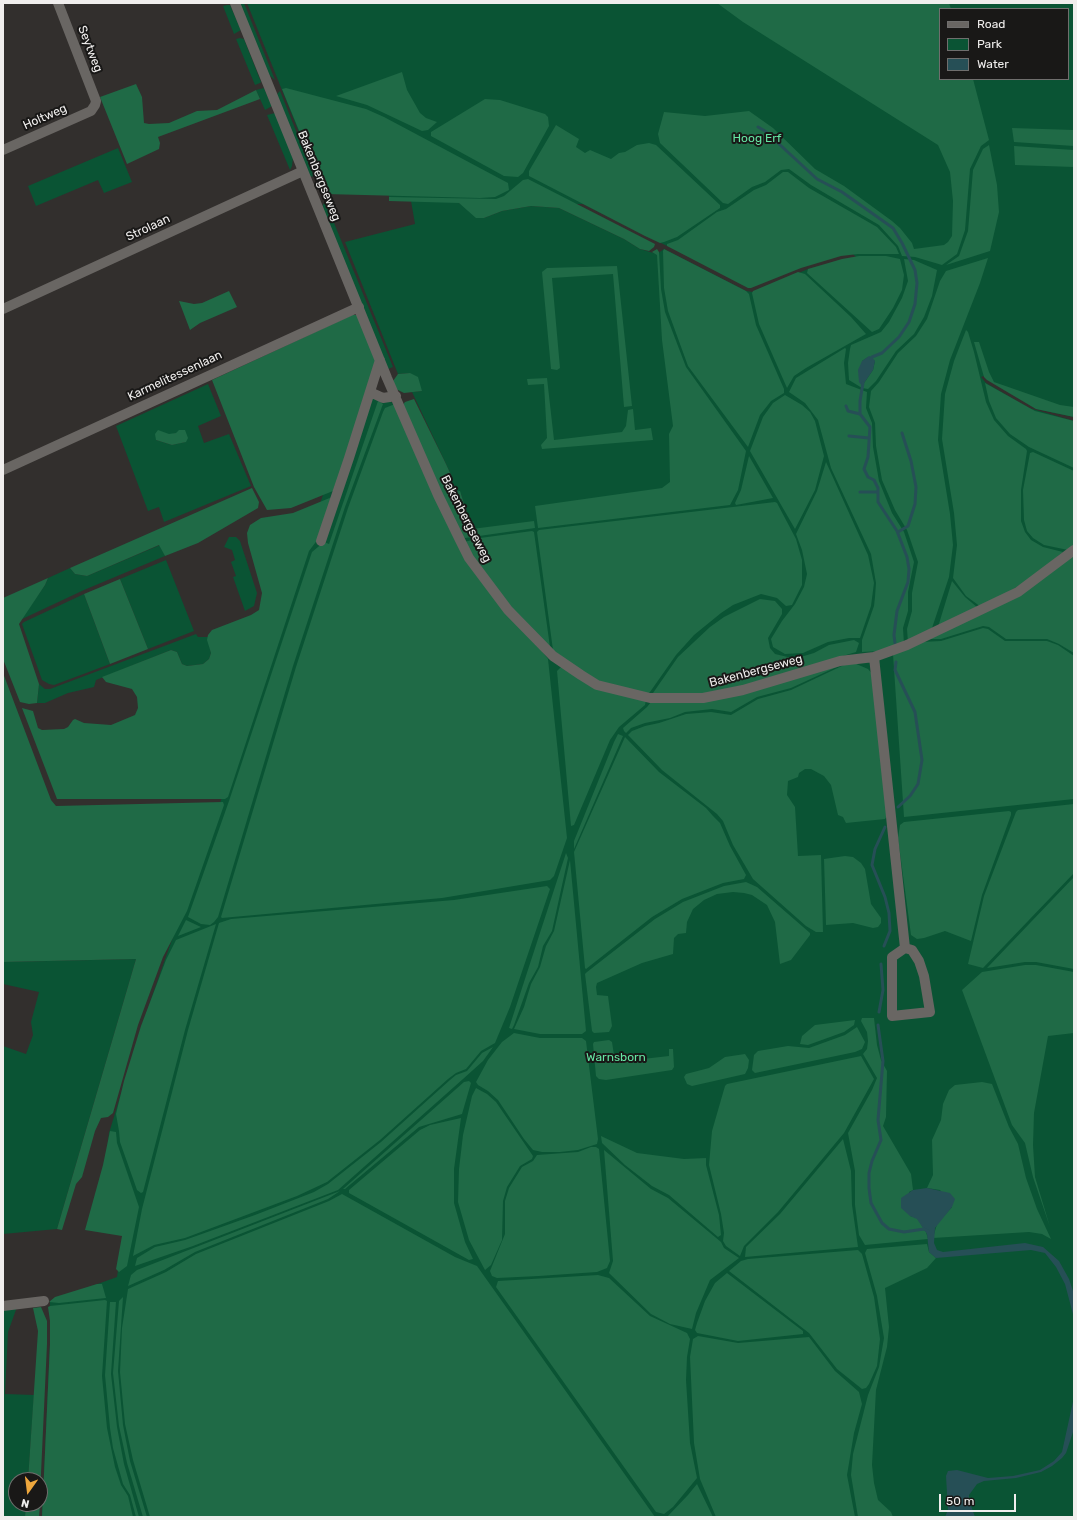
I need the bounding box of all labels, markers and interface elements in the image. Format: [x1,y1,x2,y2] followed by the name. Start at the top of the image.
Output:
[939,8,1069,80] legend
[977,17,1005,31] text: Road
[75,24,105,74] street label: Seytweg
[977,37,1002,51] text: Park
[977,57,1009,71] text: Water
[21,101,69,133] street label: Holtweg
[294,129,344,223] street label: Bakenbergseweg
[733,132,781,146] park label: Hoog Erf
[124,212,172,244] street label: Strolaan
[125,348,225,404] street label: Karmelitessenlaan
[438,473,494,565] street label: Bakenbergseweg
[708,652,804,690] street label: Bakenbergseweg
[586,1051,646,1065] park label: Warnsborn
[8,1472,48,1512] north arrow
[941,1486,1018,1512] scale bar
[946,1494,974,1508] text: 50 m
[20,1496,31,1510] text: N

